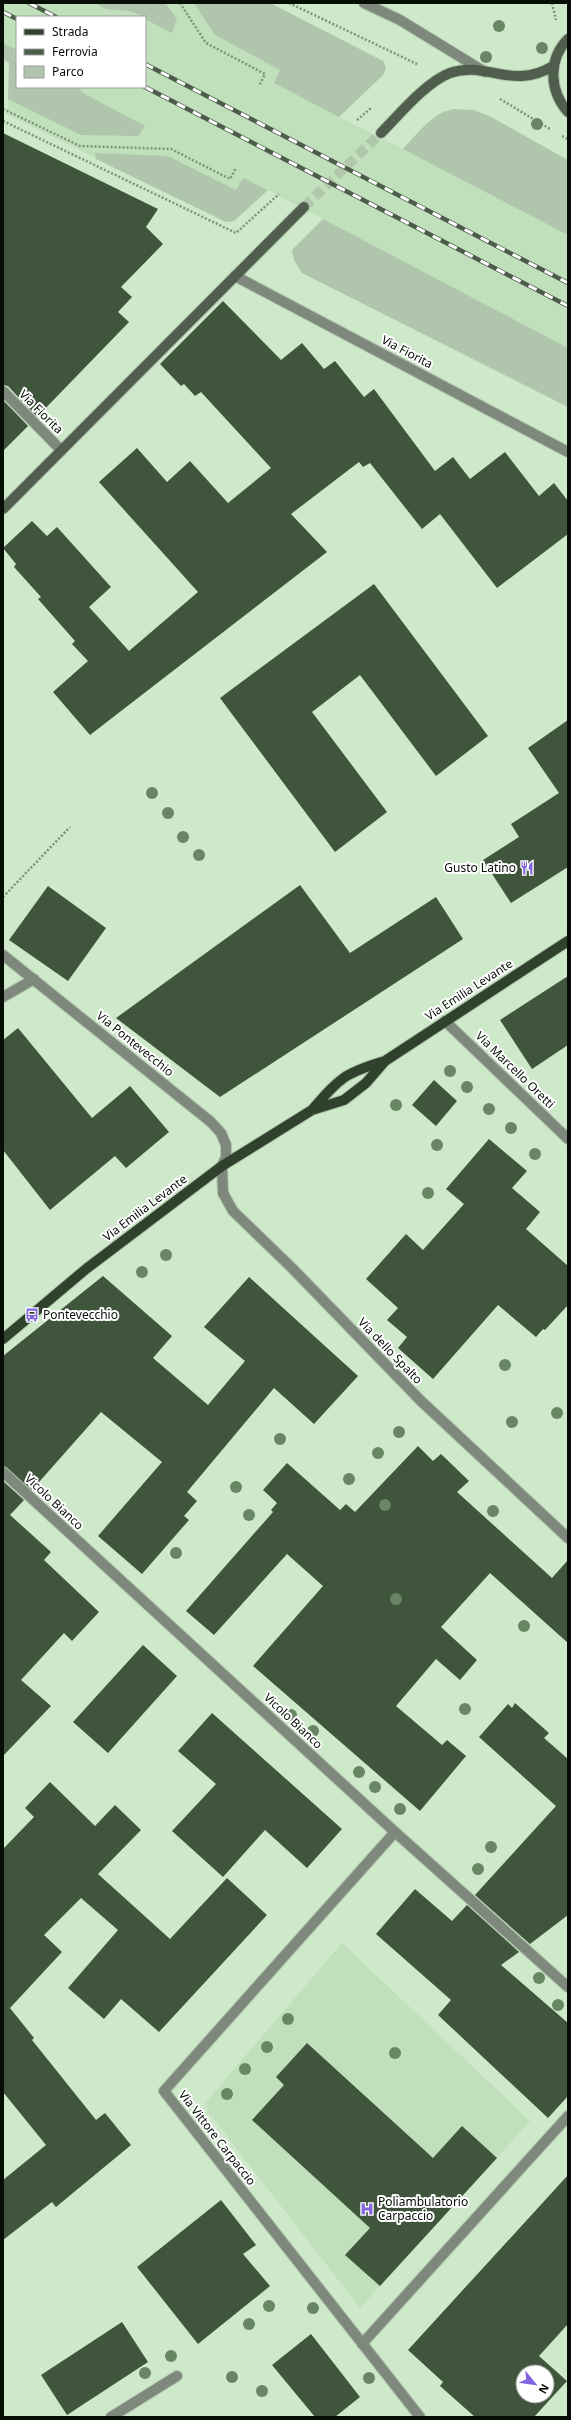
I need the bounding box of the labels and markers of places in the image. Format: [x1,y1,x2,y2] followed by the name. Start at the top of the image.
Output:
[444,859,516,876] place label: Gusto Latino
[519,860,535,876] restaurant icon: Gusto Latino
[43,1306,118,1323] place label: Pontevecchio
[24,1307,40,1323] bus stop icon: Pontevecchio
[378,2193,468,2224] place label: Poliambulatorio Carpaccio
[359,2201,375,2217] hospital icon: Poliambulatorio Carpaccio

